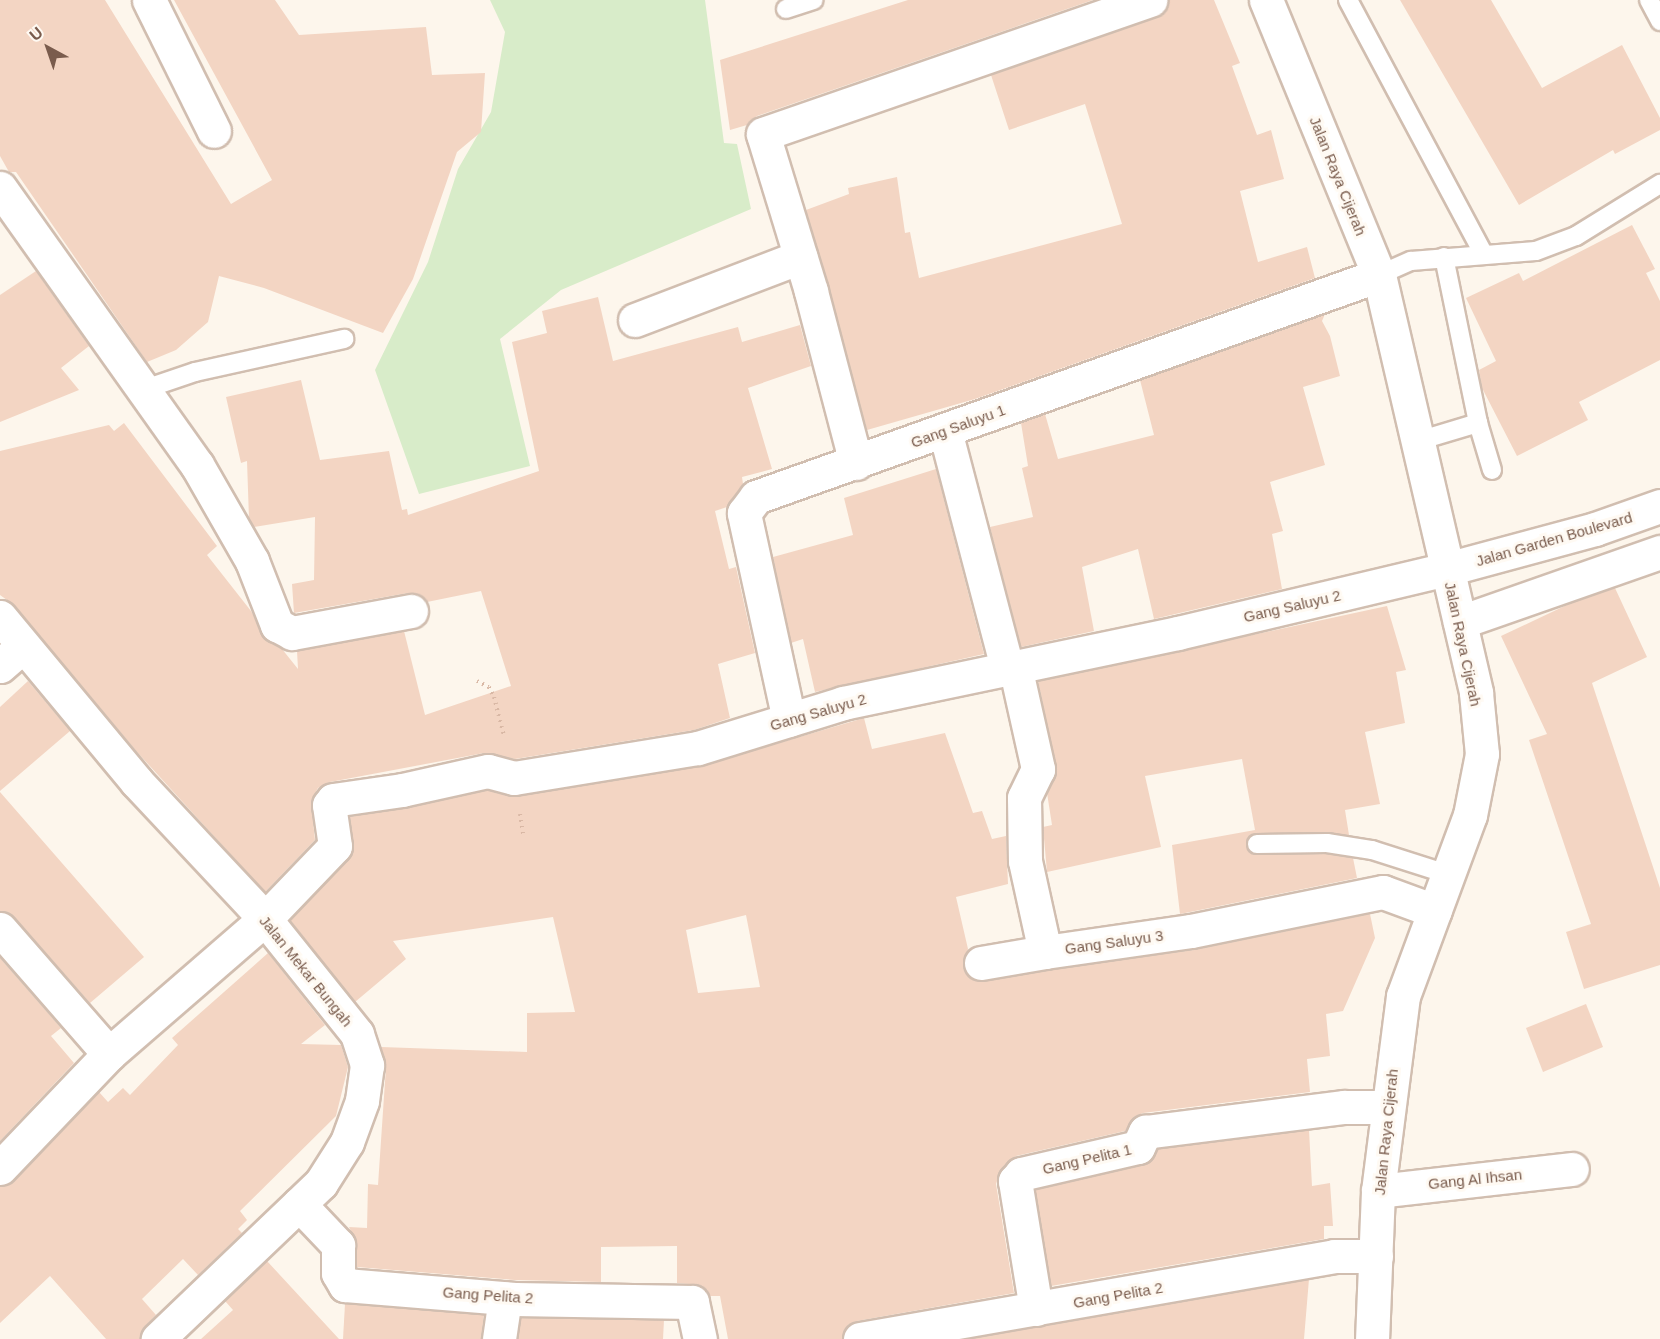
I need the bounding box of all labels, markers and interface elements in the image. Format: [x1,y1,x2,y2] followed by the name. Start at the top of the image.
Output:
[18,18,78,78] north arrow
[26,24,46,44] text: U
[1306,114,1370,238] street label: Jalan Raya Cijerah
[908,401,1008,451] street label: Gang Saluyu 1
[1474,508,1634,570] street label: Jalan Garden Boulevard
[1441,580,1485,708] street label: Jalan Raya Cijerah
[1242,586,1342,626] street label: Gang Saluyu 2
[768,690,868,734] street label: Gang Saluyu 2
[256,912,356,1030] street label: Jalan Mekar Bungah
[1064,926,1164,958] street label: Gang Saluyu 3
[1370,1068,1402,1196] street label: Jalan Raya Cijerah
[1041,1140,1133,1178] street label: Gang Pelita 1
[1427,1165,1523,1193] street label: Gang Al Ihsan
[1072,1278,1164,1312] street label: Gang Pelita 2
[442,1283,534,1307] street label: Gang Pelita 2

